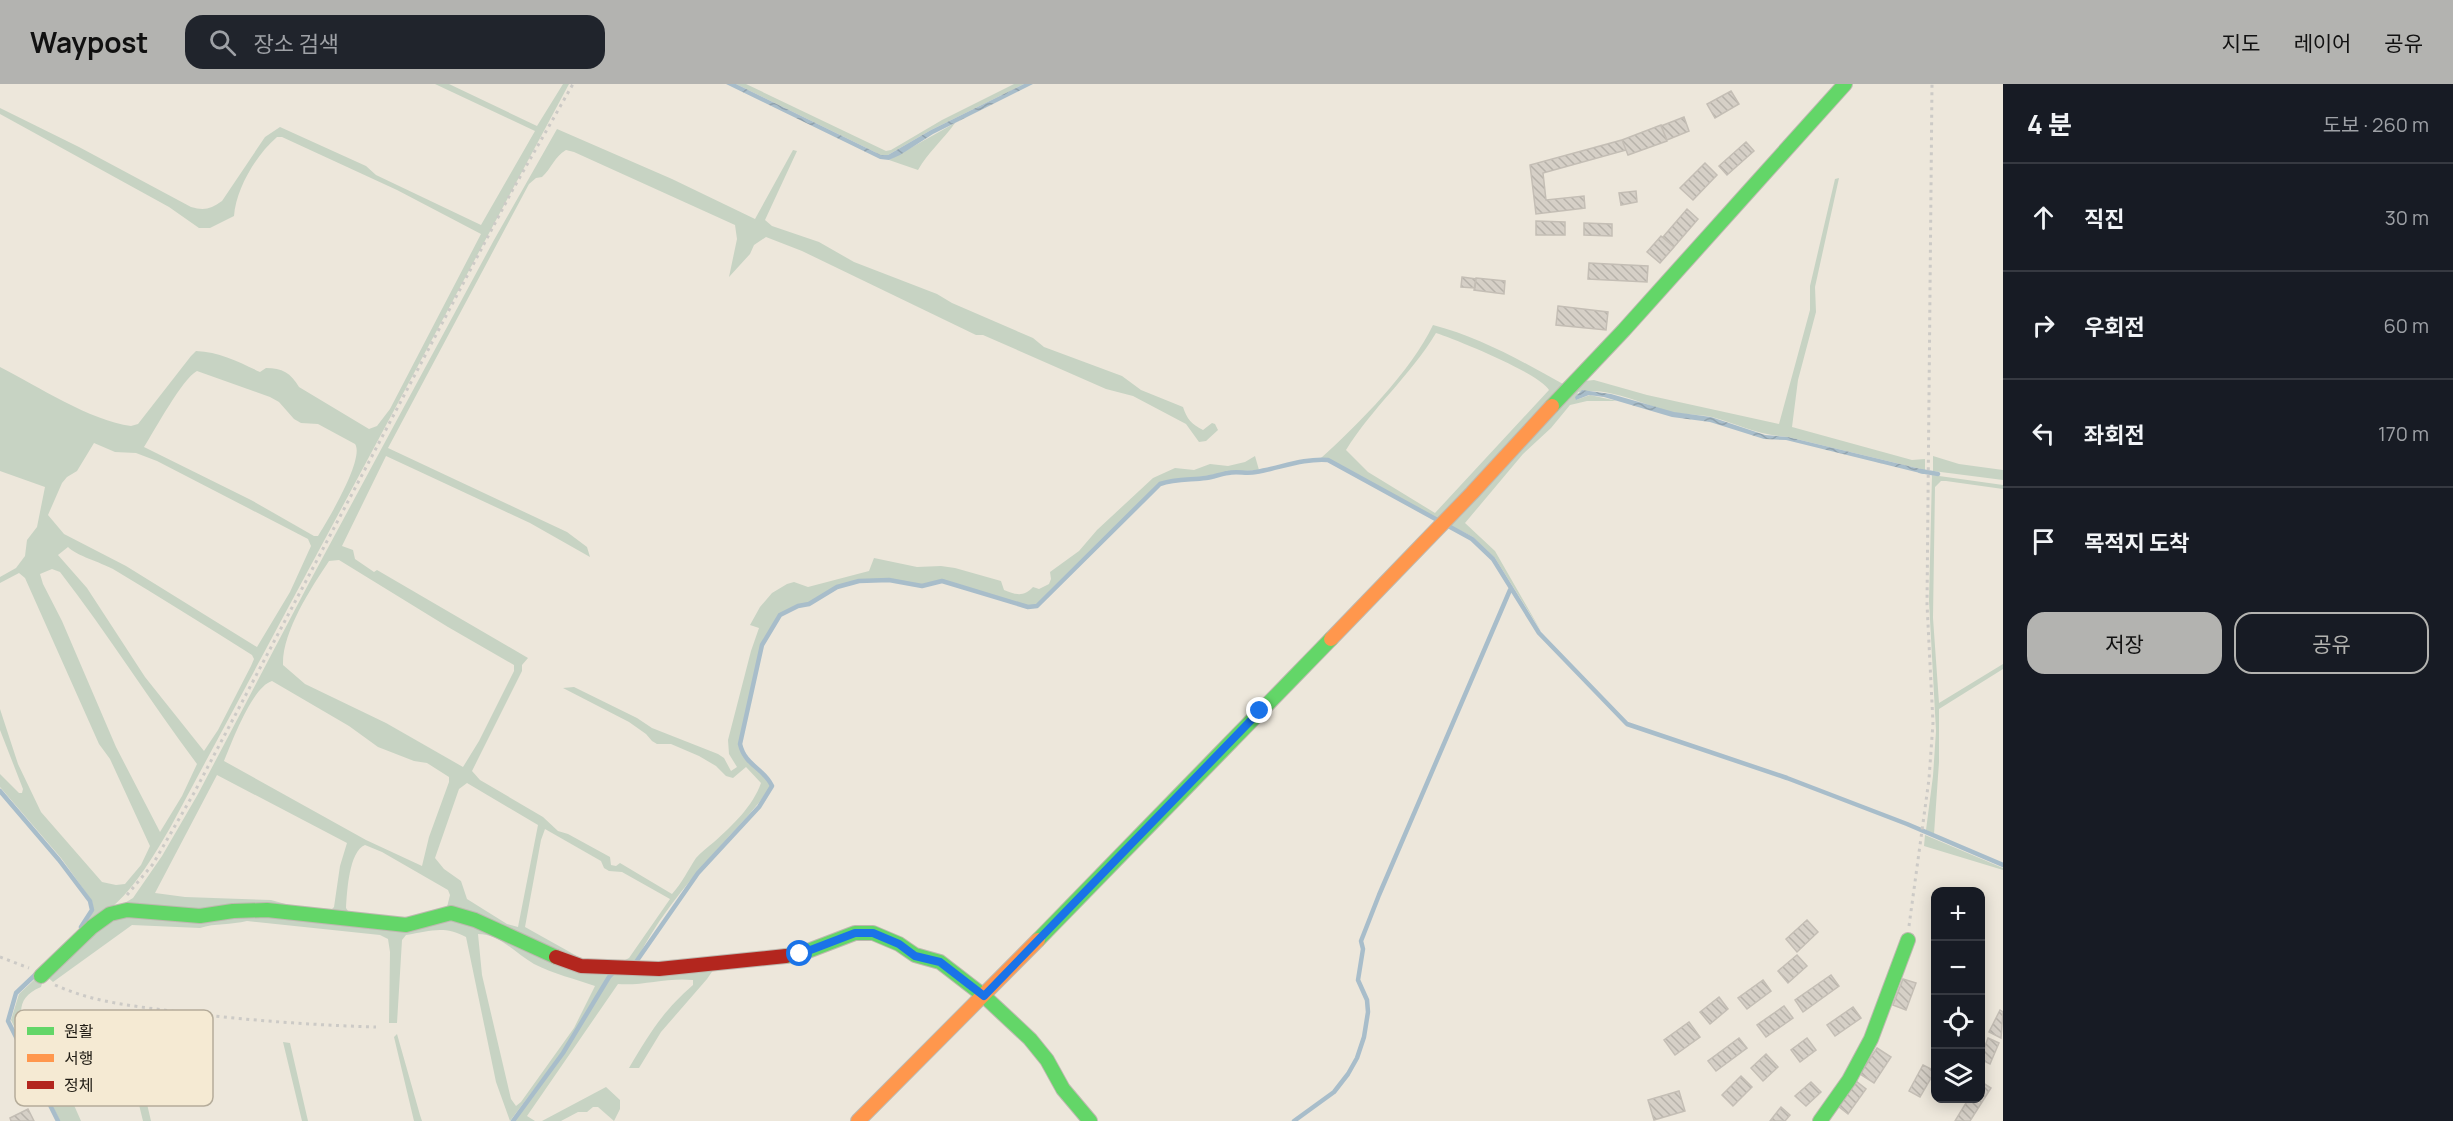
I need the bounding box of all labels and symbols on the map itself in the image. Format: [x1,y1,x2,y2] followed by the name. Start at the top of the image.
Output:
[1246,697,1272,723] route end
[786,940,812,966] route start
[15,1010,213,1106] legend
[64,1020,94,1042] text: 원활
[64,1047,93,1069] text: 서행
[64,1074,93,1096] text: 정체

